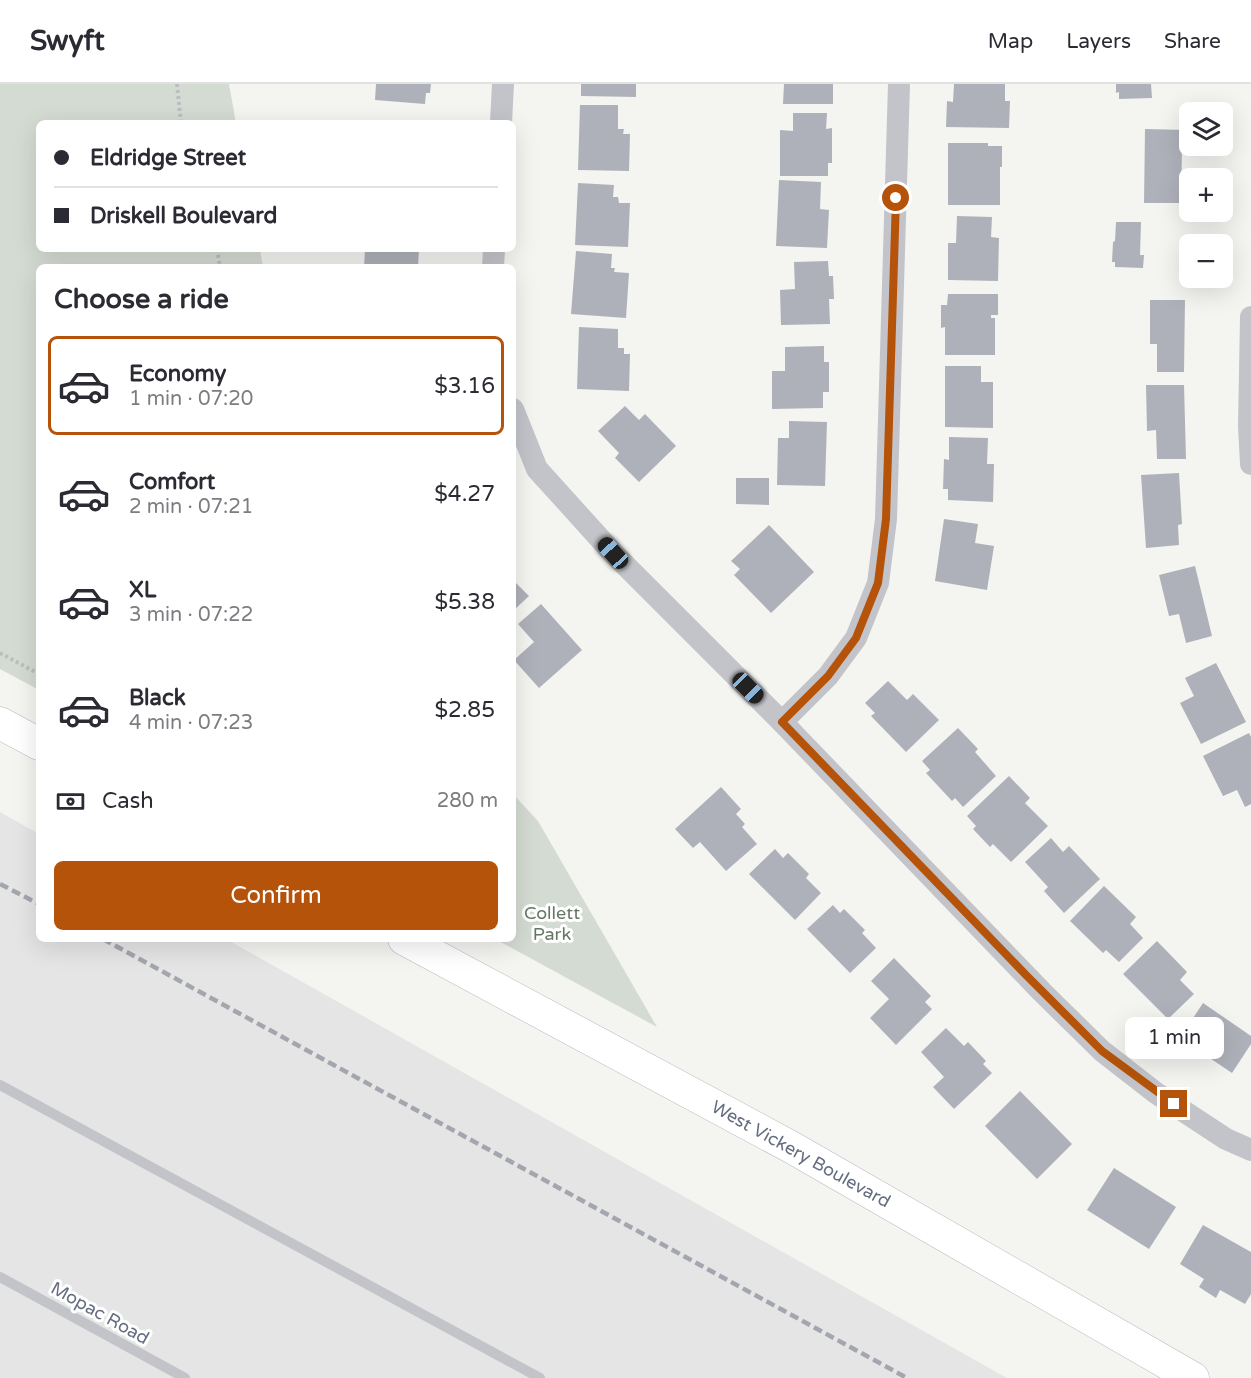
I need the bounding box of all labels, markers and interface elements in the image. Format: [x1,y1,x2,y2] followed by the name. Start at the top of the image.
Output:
[30,24,105,58] text: Swyft
[988,29,1033,54] text: Map
[1066,29,1131,54] text: Layers
[1164,29,1221,54] text: Share
[1179,102,1233,288] map controls
[1179,102,1233,156] button: layers
[90,145,246,171] text: Eldridge Street
[1179,168,1233,222] button: +
[882,184,909,211] route start
[90,203,277,229] text: Driskell Boulevard
[1179,234,1233,288] button: −
[54,283,229,316] text: Choose a ride
[57,359,111,413] icon: car
[129,361,226,387] text: Economy
[434,373,495,399] text: $3.16
[129,387,253,411] text: 1 min · 07:20
[57,467,111,521] icon: car
[129,469,215,495] text: Comfort
[434,481,495,507] text: $4.27
[129,495,253,519] text: 2 min · 07:21
[594,534,632,572] car
[57,575,111,629] icon: car
[129,577,156,603] text: XL
[434,589,495,615] text: $5.38
[129,603,253,627] text: 3 min · 07:22
[729,669,767,707] car
[57,683,111,737] icon: car
[129,685,186,711] text: Black
[434,697,495,723] text: $2.85
[129,711,253,735] text: 4 min · 07:23
[54,785,87,818] icon: cash
[102,788,154,814] text: Cash
[437,789,498,813] text: 280 m
[54,861,498,930] button: Confirm
[524,902,580,945] park label: Collett Park
[1124,1017,1224,1059] callout: 1 min
[1148,1026,1201,1050] text: 1 min
[1160,1090,1187,1117] route end
[708,1096,894,1212] street label: West Vickery Boulevard
[47,1277,153,1349] street label: Mopac Road

